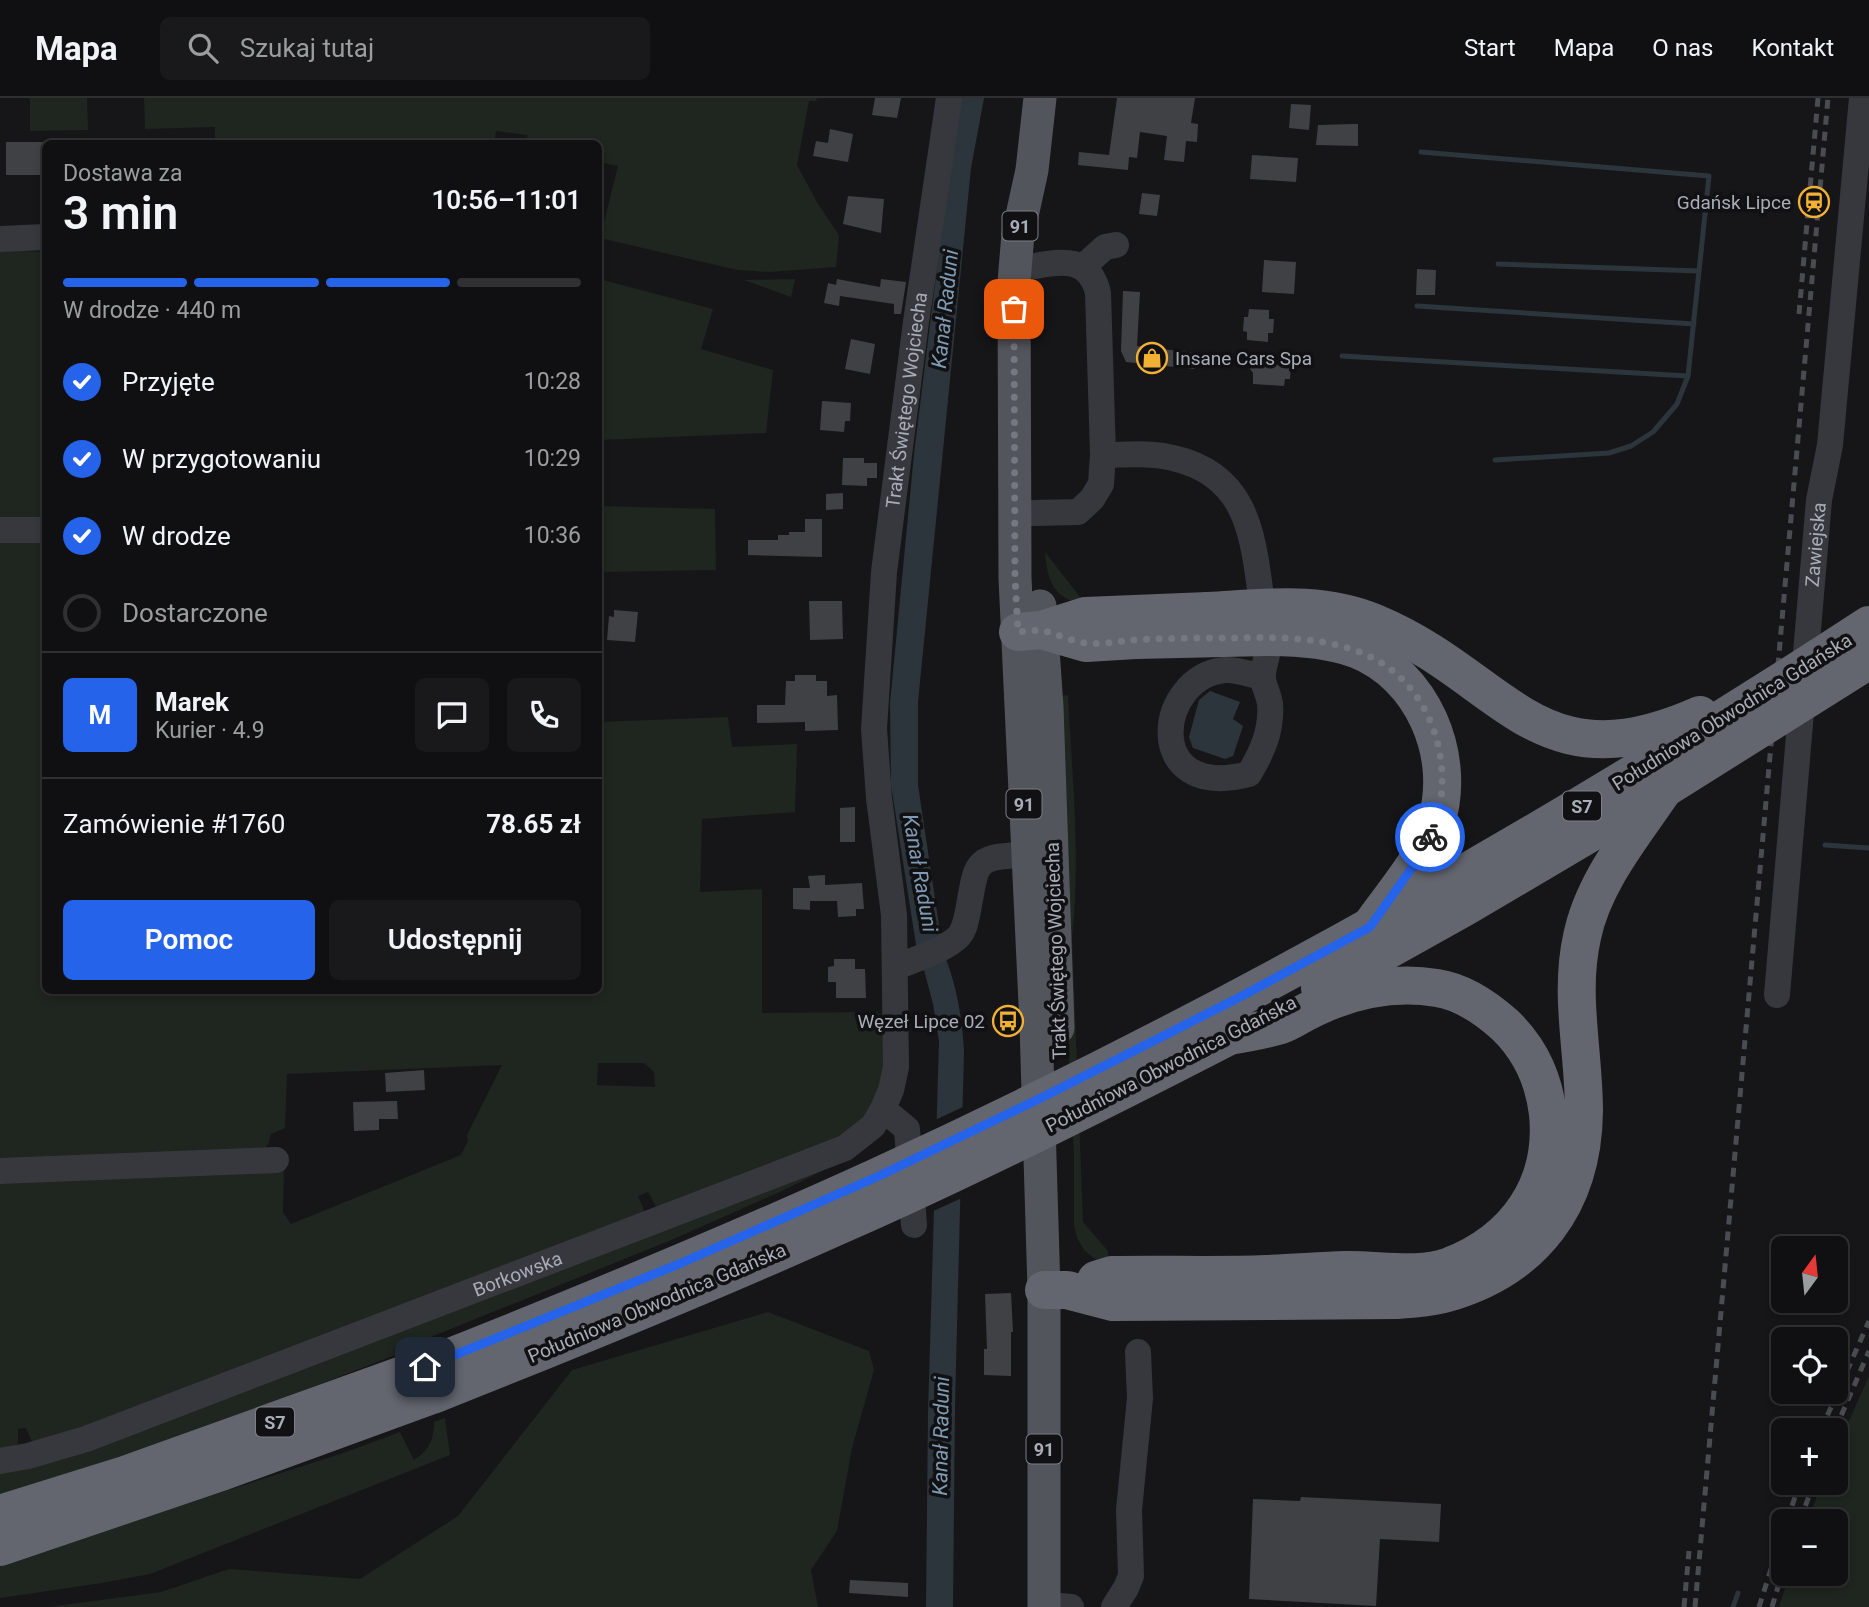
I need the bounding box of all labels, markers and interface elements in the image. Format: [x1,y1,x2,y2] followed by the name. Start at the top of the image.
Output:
[160,17,650,80] search box
[35,29,118,68] text: Mapa
[184,29,222,67] icon: search
[240,33,374,63] text: Szukaj tutaj
[1464,34,1516,62] text: Start
[1554,34,1614,62] text: Mapa
[1652,34,1713,62] text: O nas
[1751,34,1834,62] text: Kontakt
[63,160,183,187] text: Dostawa za
[431,185,581,215] text: 10:56–11:01
[1797,185,1831,219] station icon: Gdańsk Lipce
[63,186,178,240] text: 3 min
[1677,191,1791,214] place label: Gdańsk Lipce
[1002,211,1038,240] road number: 91
[927,248,963,370] water label: Kanał Raduni
[984,279,1044,339] pin
[881,290,932,510] street label: Trakt Świętego Wojciecha
[995,290,1033,328] icon: bag
[63,297,241,324] text: W drodze · 440 m
[1135,341,1169,375] shop icon: Insane Cars Spa
[1175,347,1312,370] place label: Insane Cars Spa
[63,363,101,401] icon: check
[122,367,215,397] text: Przyjęte
[524,368,581,395] text: 10:28
[63,440,101,478] icon: check
[122,444,321,474] text: W przygotowaniu
[524,445,581,472] text: 10:29
[1800,501,1830,588] street label: Zawiejska
[63,517,101,555] icon: check
[122,521,231,551] text: W drodze
[524,522,581,549] text: 10:36
[122,598,268,628] text: Dostarczone
[1608,629,1856,795] street label: Południowa Obwodnica Gdańska
[415,678,489,752] button: chat
[507,678,581,752] button: phone
[155,687,229,717] text: Marek
[89,700,111,730] text: M
[155,717,265,744] text: Kurier · 4.9
[1006,790,1042,818] road number: 91
[1563,792,1601,820] road number: S7
[1395,802,1465,872] courier
[63,809,285,839] text: Zamówienie #1760
[486,809,581,839] text: 78.65 zł
[898,812,942,934] water label: Kanał Raduni
[1411,818,1449,856] icon: bike
[1041,842,1071,1060] street label: Trakt Świętego Wojciecha
[63,900,315,980] button: Pomoc
[329,900,581,980] button: Udostępnij
[1042,991,1300,1137] street label: Południowa Obwodnica Gdańska
[991,1004,1025,1038] bus stop icon: Węzeł Lipce 02
[858,1010,985,1033] place label: Węzeł Lipce 02
[1771,1236,1848,1312] north arrow
[1771,1236,1848,1586] map controls
[524,1238,790,1368] street label: Południowa Obwodnica Gdańska
[470,1246,565,1301] street label: Borkowska
[1771,1327,1848,1404] button: locate
[395,1337,455,1397] pin
[406,1348,444,1386] icon: home
[928,1376,954,1496] water label: Kanał Raduni
[256,1408,294,1436] road number: S7
[1771,1418,1848,1495] button: +
[1026,1434,1062,1464] road number: 91
[1771,1509,1848,1586] button: −

